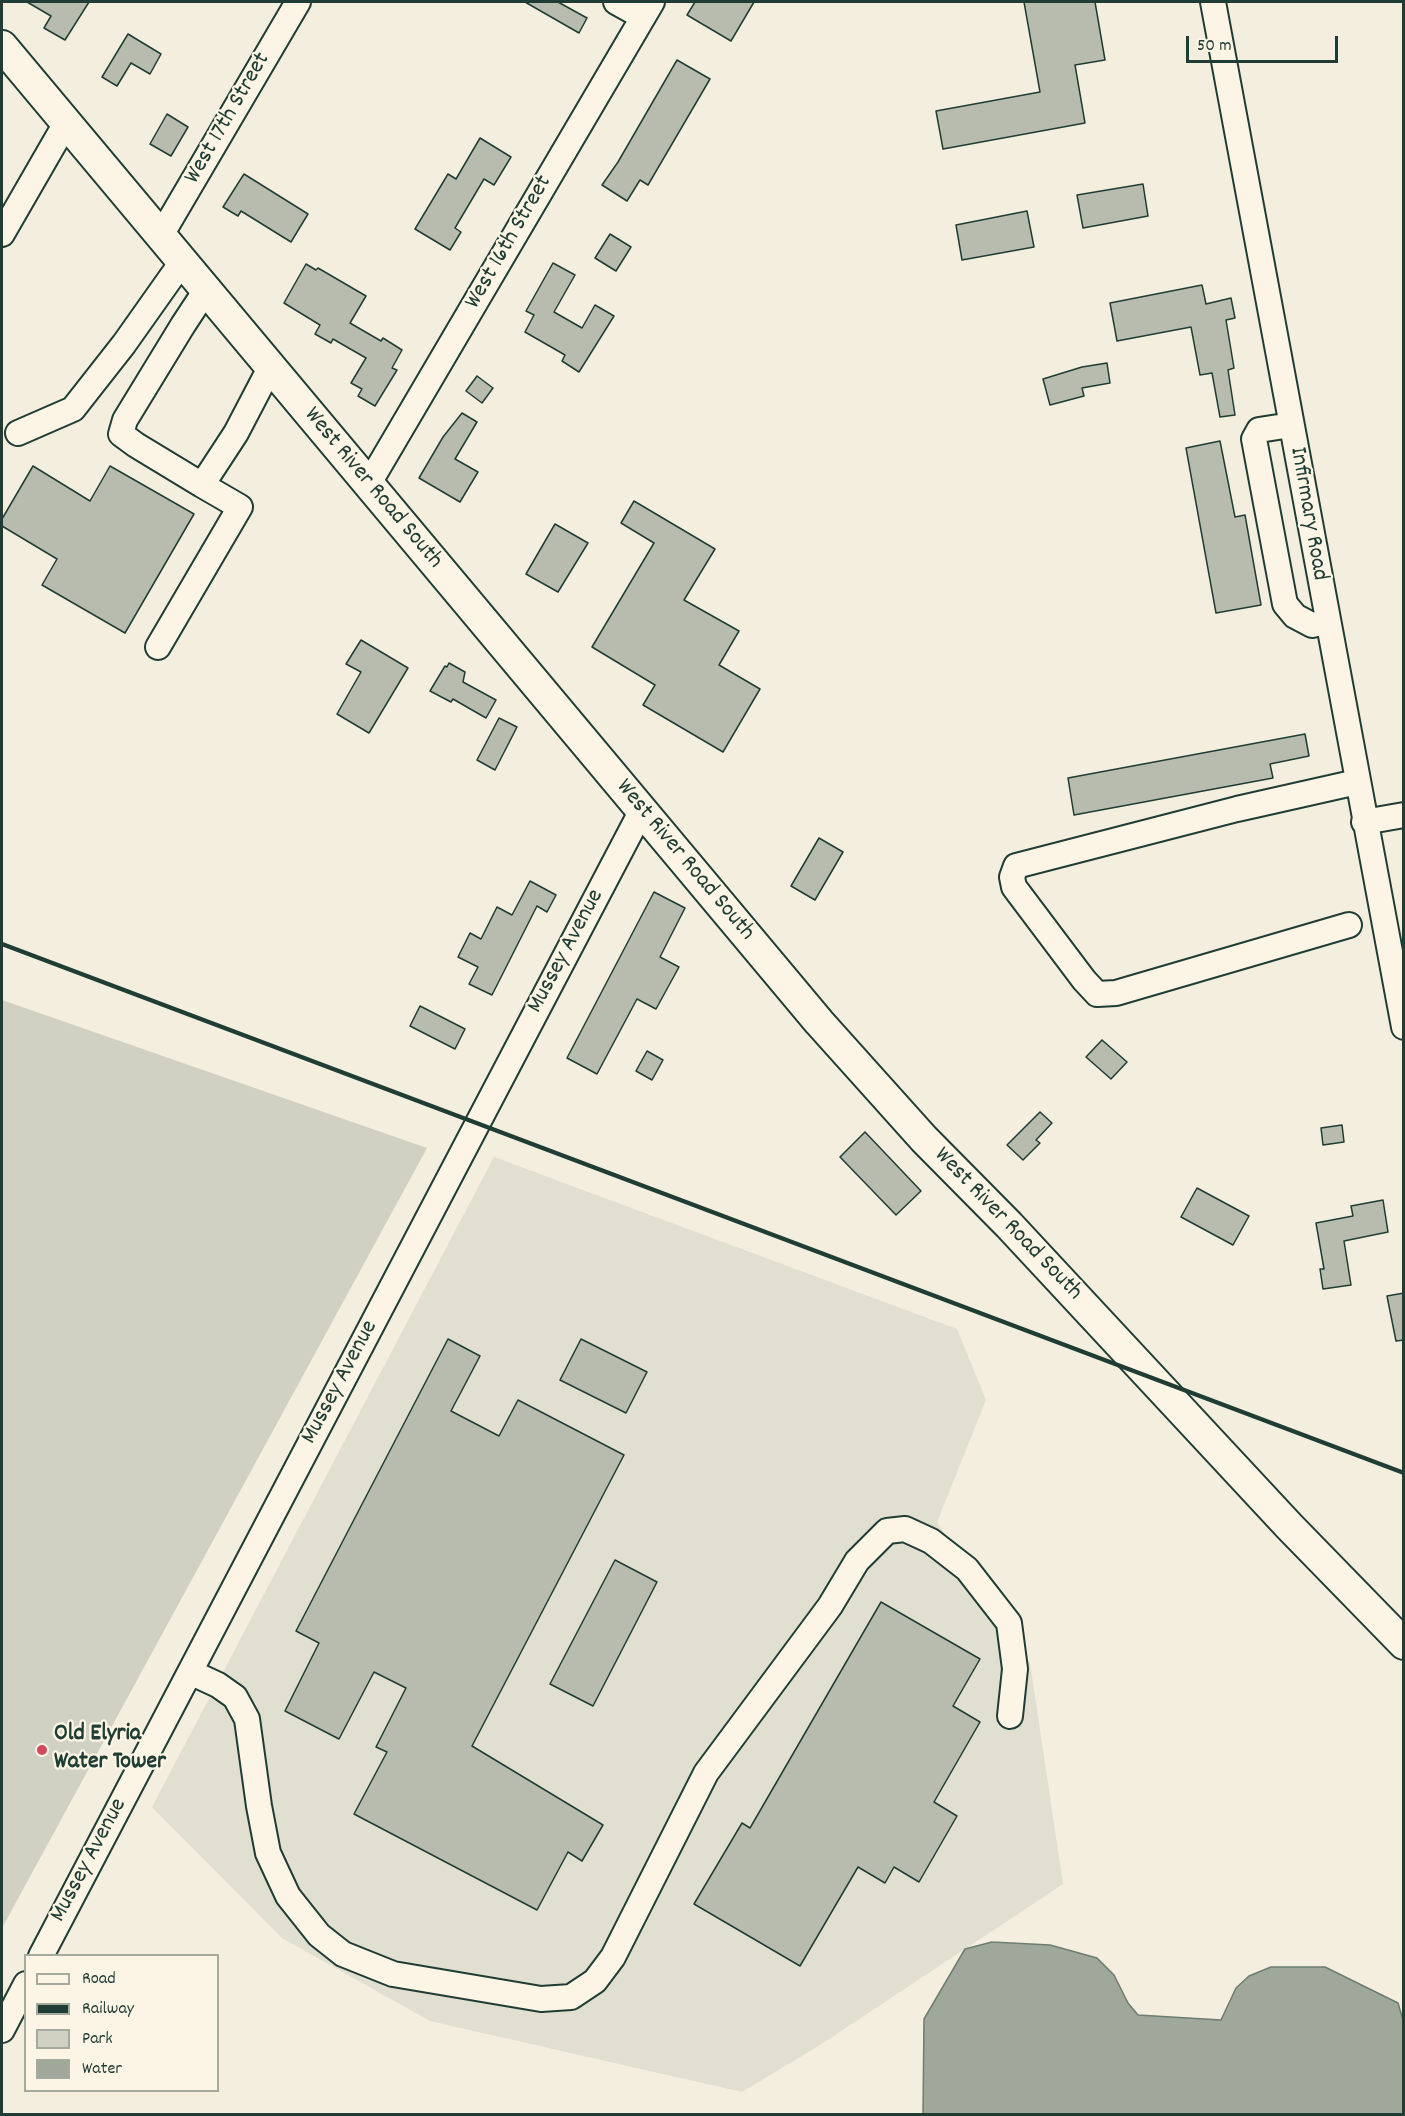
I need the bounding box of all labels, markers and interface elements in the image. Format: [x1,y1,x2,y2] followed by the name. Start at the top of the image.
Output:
[1189,24,1340,62] scale bar
[1197,34,1232,59] text: 50 m
[180,48,278,190] street label: West 17th Street
[460,171,560,315] street label: West 16th Street
[296,402,448,576] street label: West River Road South
[1281,445,1333,583] street label: Infirmary Road
[608,774,760,948] street label: West River Road South
[522,885,612,1019] street label: Mussey Avenue
[927,1142,1087,1308] street label: West River Road South
[296,1316,386,1450] street label: Mussey Avenue
[54,1722,166,1778] place label: Old Elyria Water Tower
[35,1743,49,1757] marker: Old Elyria Water Tower
[45,1794,135,1928] street label: Mussey Avenue
[24,1954,219,2092] legend
[82,1967,116,1992] text: Road
[82,1997,134,2022] text: Railway
[82,2027,113,2052] text: Park
[82,2057,122,2082] text: Water

